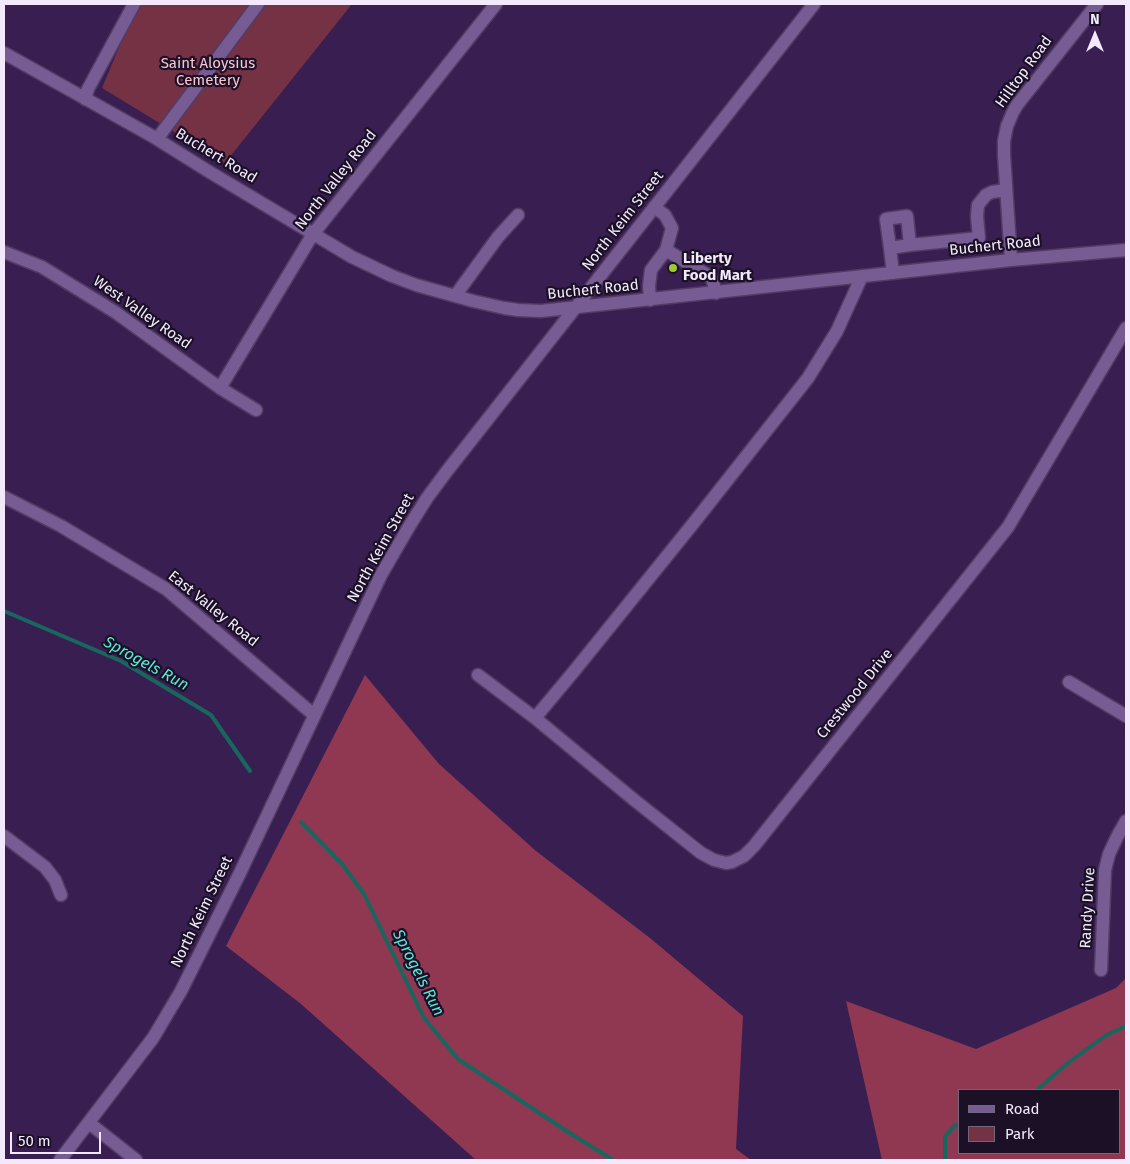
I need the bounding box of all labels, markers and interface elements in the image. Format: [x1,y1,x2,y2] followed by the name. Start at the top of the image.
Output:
[1070,10,1120,60] north arrow
[1090,11,1100,28] text: N
[992,32,1056,112] street label: Hilltop Road
[161,55,255,90] park label: Saint Aloysius Cemetery
[172,125,260,187] street label: Buchert Road
[292,127,380,233] street label: North Valley Road
[578,168,668,274] street label: North Keim Street
[948,232,1042,260] street label: Buchert Road
[683,250,752,285] place label: Liberty Food Mart
[667,262,679,274] marker: Liberty Food Mart
[90,273,194,353] street label: West Valley Road
[546,276,640,304] street label: Buchert Road
[344,490,418,606] street label: North Keim Street
[164,567,262,651] street label: East Valley Road
[100,633,192,695] water label: Sprogels Run
[813,645,897,743] street label: Crestwood Drive
[167,853,237,971] street label: North Keim Street
[1077,867,1099,949] street label: Randy Drive
[388,927,448,1019] water label: Sprogels Run
[958,1089,1120,1154] legend
[1005,1100,1040,1118] text: Road
[12,1122,104,1154] scale bar
[1005,1125,1035,1143] text: Park
[18,1132,51,1150] text: 50 m

